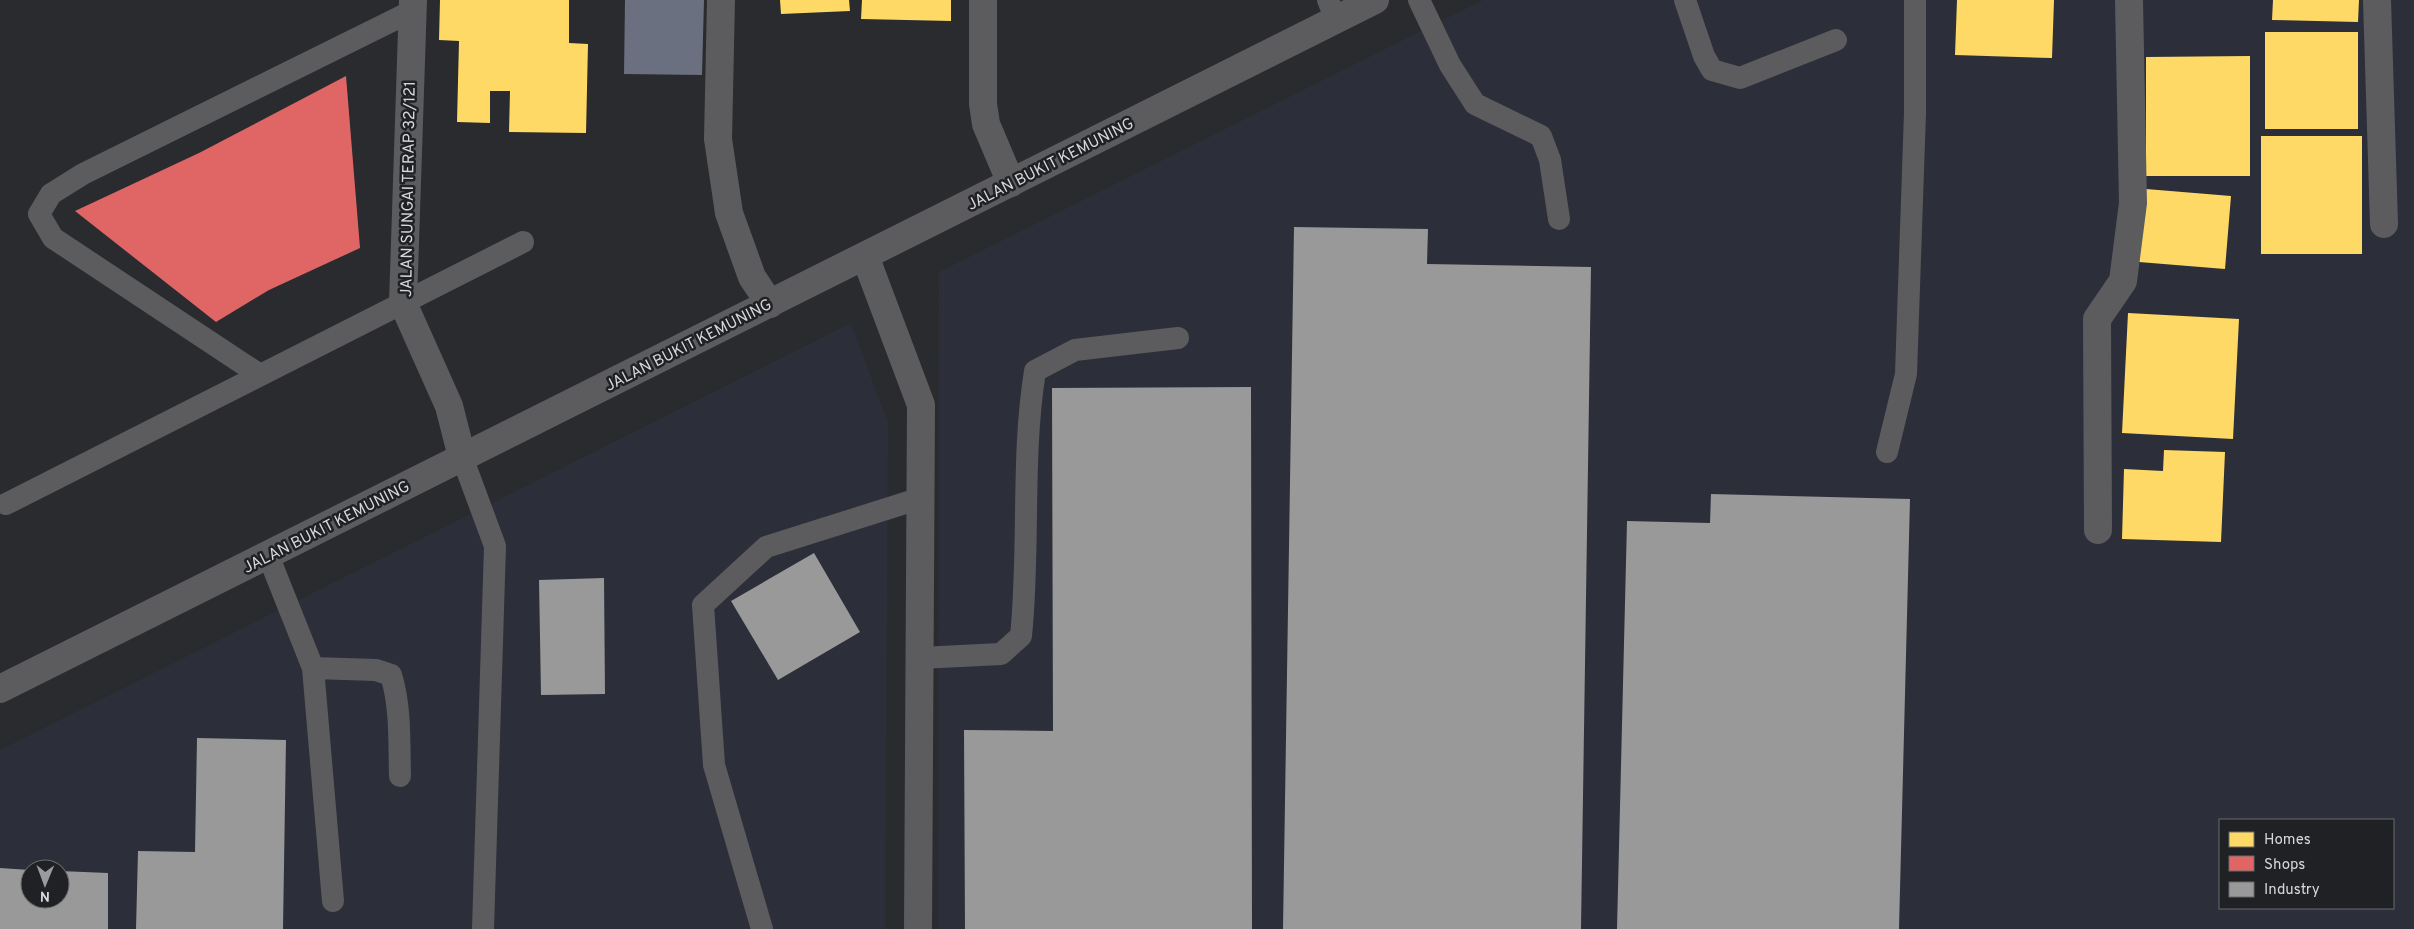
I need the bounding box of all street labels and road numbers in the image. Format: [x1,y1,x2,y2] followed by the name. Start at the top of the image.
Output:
[397,81,421,297] street label: JALAN SUNGAI TERAP 32/121
[964,114,1138,216] street label: JALAN BUKIT KEMUNING
[602,295,776,397] street label: JALAN BUKIT KEMUNING
[240,477,414,579] street label: JALAN BUKIT KEMUNING

